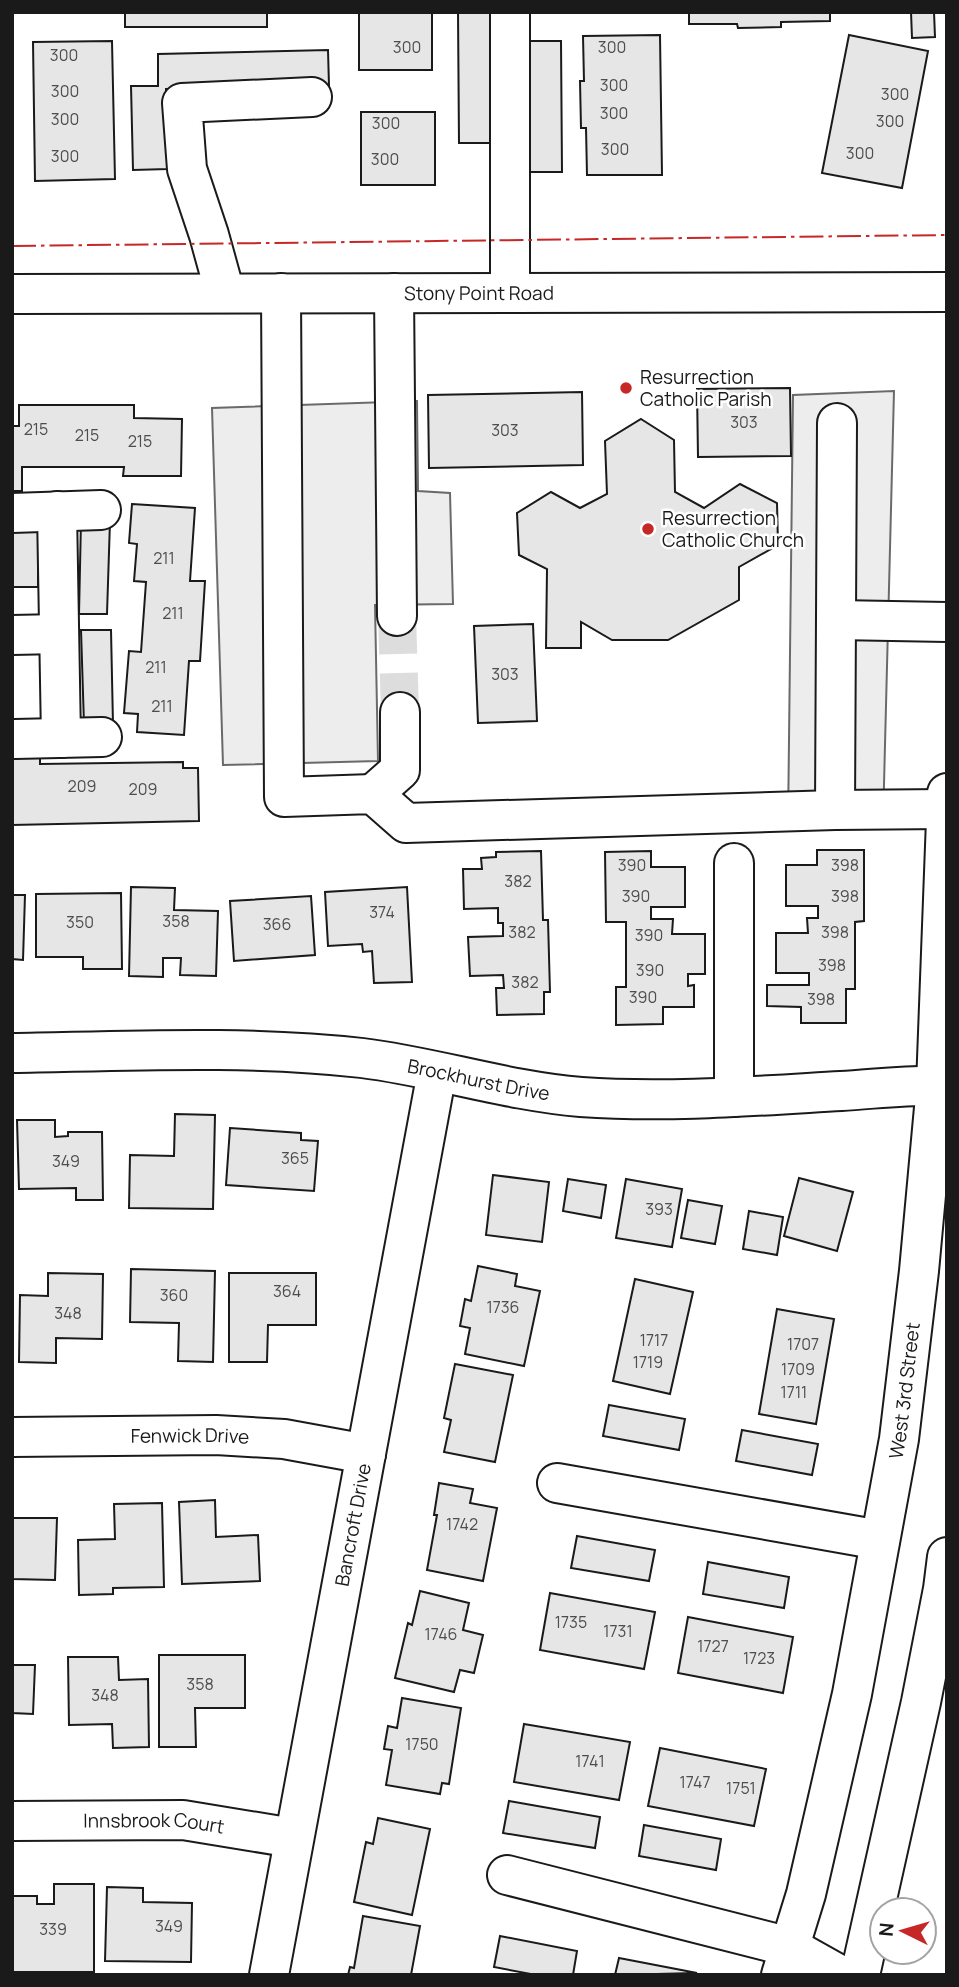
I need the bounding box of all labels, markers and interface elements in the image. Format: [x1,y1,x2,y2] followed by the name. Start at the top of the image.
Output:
[393,36,421,58] house number: 300
[598,36,626,58] house number: 300
[50,44,78,66] house number: 300
[600,74,628,96] house number: 300
[51,80,79,102] house number: 300
[881,83,909,105] house number: 300
[600,102,628,124] house number: 300
[51,108,79,130] house number: 300
[876,110,904,132] house number: 300
[372,112,400,134] house number: 300
[601,138,629,160] house number: 300
[846,142,874,164] house number: 300
[51,145,79,167] house number: 300
[371,148,399,170] house number: 300
[404,280,554,306] street label: Stony Point Road
[640,364,772,412] place label: Resurrection Catholic Parish
[618,380,634,396] marker: Resurrection Catholic Parish
[730,411,758,433] house number: 303
[24,418,48,440] house number: 215
[491,419,519,441] house number: 303
[75,424,99,446] house number: 215
[128,430,152,452] house number: 215
[662,505,804,553] place label: Resurrection Catholic Church
[640,521,656,537] marker: Resurrection Catholic Church
[153,547,175,569] house number: 211
[162,602,184,624] house number: 211
[145,656,167,678] house number: 211
[491,663,519,685] house number: 303
[151,695,173,717] house number: 211
[68,775,96,797] house number: 209
[129,778,157,800] house number: 209
[618,854,646,876] house number: 390
[831,854,859,876] house number: 398
[504,870,532,892] house number: 382
[622,885,650,907] house number: 390
[831,885,859,907] house number: 398
[369,901,395,923] house number: 374
[162,910,190,932] house number: 358
[66,911,94,933] house number: 350
[263,913,291,935] house number: 366
[508,921,536,943] house number: 382
[821,921,849,943] house number: 398
[635,924,663,946] house number: 390
[818,954,846,976] house number: 398
[636,959,664,981] house number: 390
[511,971,539,993] house number: 382
[629,986,657,1008] house number: 390
[807,988,835,1010] house number: 398
[405,1053,552,1106] street label: Brockhurst Drive
[281,1147,309,1169] house number: 365
[52,1150,80,1172] house number: 349
[645,1198,673,1220] house number: 393
[273,1280,301,1302] house number: 364
[160,1284,188,1306] house number: 360
[486,1296,520,1318] house number: 1736
[54,1302,82,1324] house number: 348
[883,1321,926,1461] street label: West 3rd Street
[640,1329,668,1351] house number: 1717
[787,1333,819,1355] house number: 1707
[633,1351,663,1373] house number: 1719
[781,1358,815,1380] house number: 1709
[781,1381,807,1403] house number: 1711
[131,1422,250,1450] street label: Fenwick Drive
[329,1461,377,1588] street label: Bancroft Drive
[446,1513,478,1535] house number: 1742
[555,1611,587,1633] house number: 1735
[603,1620,633,1642] house number: 1731
[425,1623,458,1645] house number: 1746
[697,1635,729,1657] house number: 1727
[743,1647,775,1669] house number: 1723
[186,1673,214,1695] house number: 358
[91,1684,119,1706] house number: 348
[405,1733,439,1755] house number: 1750
[575,1750,605,1772] house number: 1741
[679,1771,711,1793] house number: 1747
[726,1777,756,1799] house number: 1751
[83,1807,226,1840] street label: Innsbrook Court
[868,1896,938,1966] north arrow
[155,1915,183,1937] house number: 349
[39,1918,67,1940] house number: 339
[873,1922,900,1937] text: N

